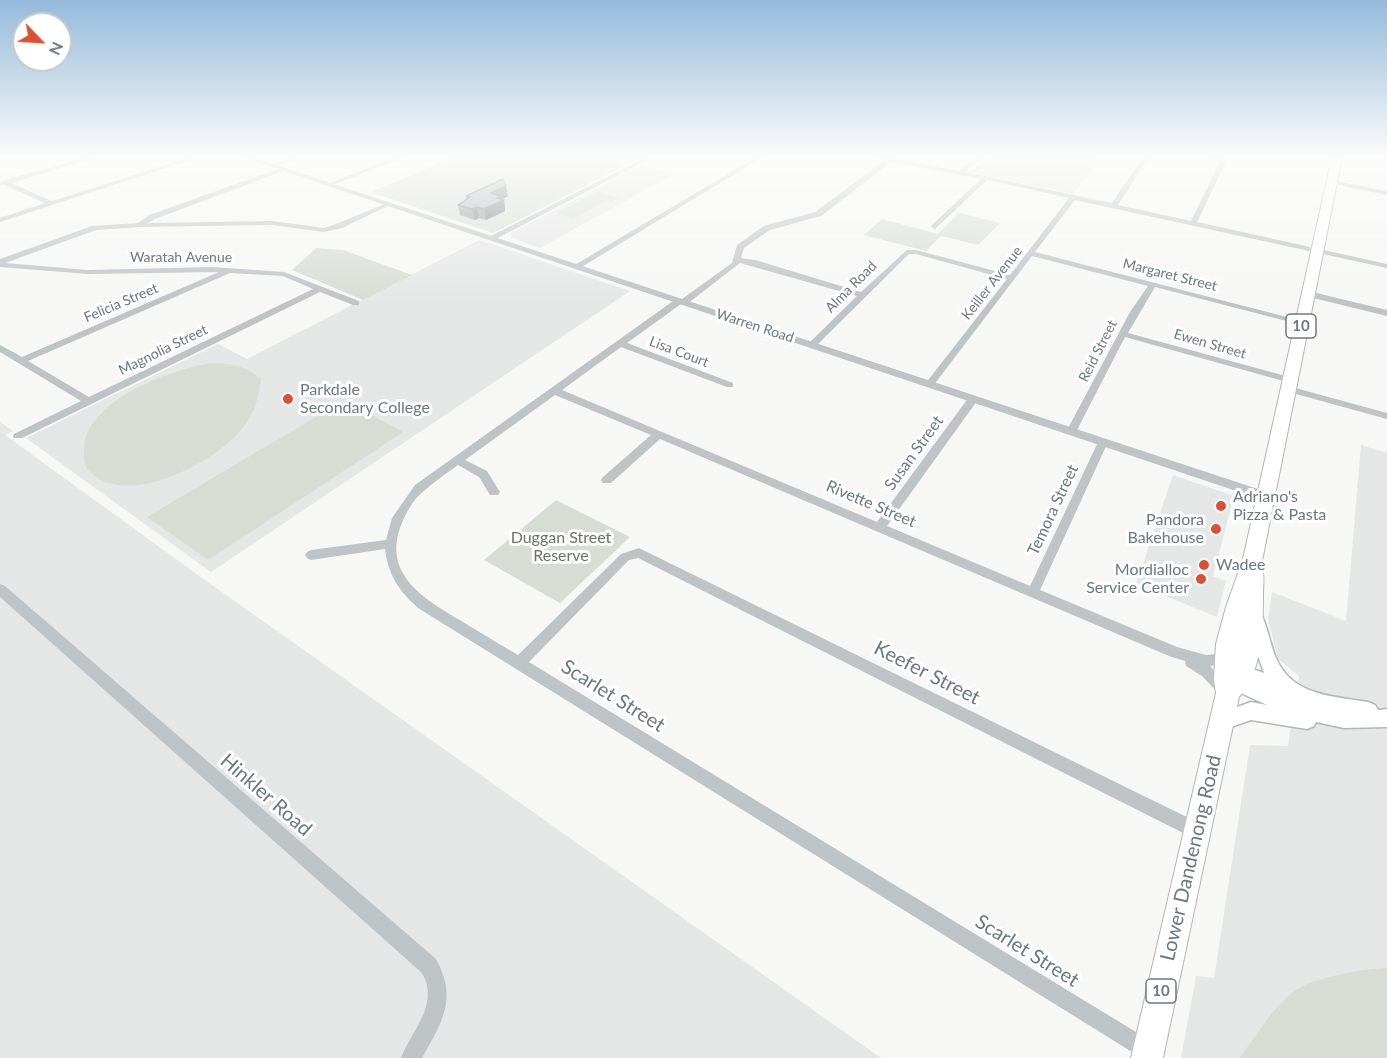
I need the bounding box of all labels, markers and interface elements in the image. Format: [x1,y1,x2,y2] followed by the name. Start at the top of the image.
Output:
[12,12,72,72] north arrow
[46,39,68,59] text: N
[958,243,1026,323] street label: Keiller Avenue
[130,249,232,265] street label: Waratah Avenue
[1121,255,1219,295] street label: Margaret Street
[822,258,880,316] street label: Alma Road
[81,280,161,326] street label: Felicia Street
[714,306,796,346] street label: Warren Road
[1286,314,1316,338] road number: 10
[1075,317,1121,385] street label: Reid Street
[116,321,210,379] street label: Magnolia Street
[1172,326,1248,362] street label: Ewen Street
[647,333,711,371] street label: Lisa Court
[300,380,430,418] place label: Parkdale Secondary College
[281,392,295,406] marker: Parkdale Secondary College
[881,412,947,494] street label: Susan Street
[1024,462,1082,558] street label: Temora Street
[823,476,919,532] street label: Rivette Street
[1233,487,1326,525] place label: Adriano's Pizza & Pasta
[1214,499,1228,513] marker: Adriano's Pizza & Pasta
[1127,510,1204,548] place label: Pandora Bakehouse
[1209,522,1223,536] marker: Pandora Bakehouse
[511,528,611,566] park label: Duggan Street Reserve
[1216,555,1265,575] place label: Wadee
[1197,558,1211,572] marker: Wadee
[1086,560,1189,598] place label: Mordialloc Service Center
[1194,572,1208,586] marker: Mordialloc Service Center
[870,636,984,710] street label: Keefer Street
[557,655,669,737] street label: Scarlet Street
[215,749,317,841] street label: Hinkler Road
[1156,753,1226,963] street label: Lower Dandenong Road
[971,910,1083,992] street label: Scarlet Street
[1146,979,1176,1003] road number: 10

